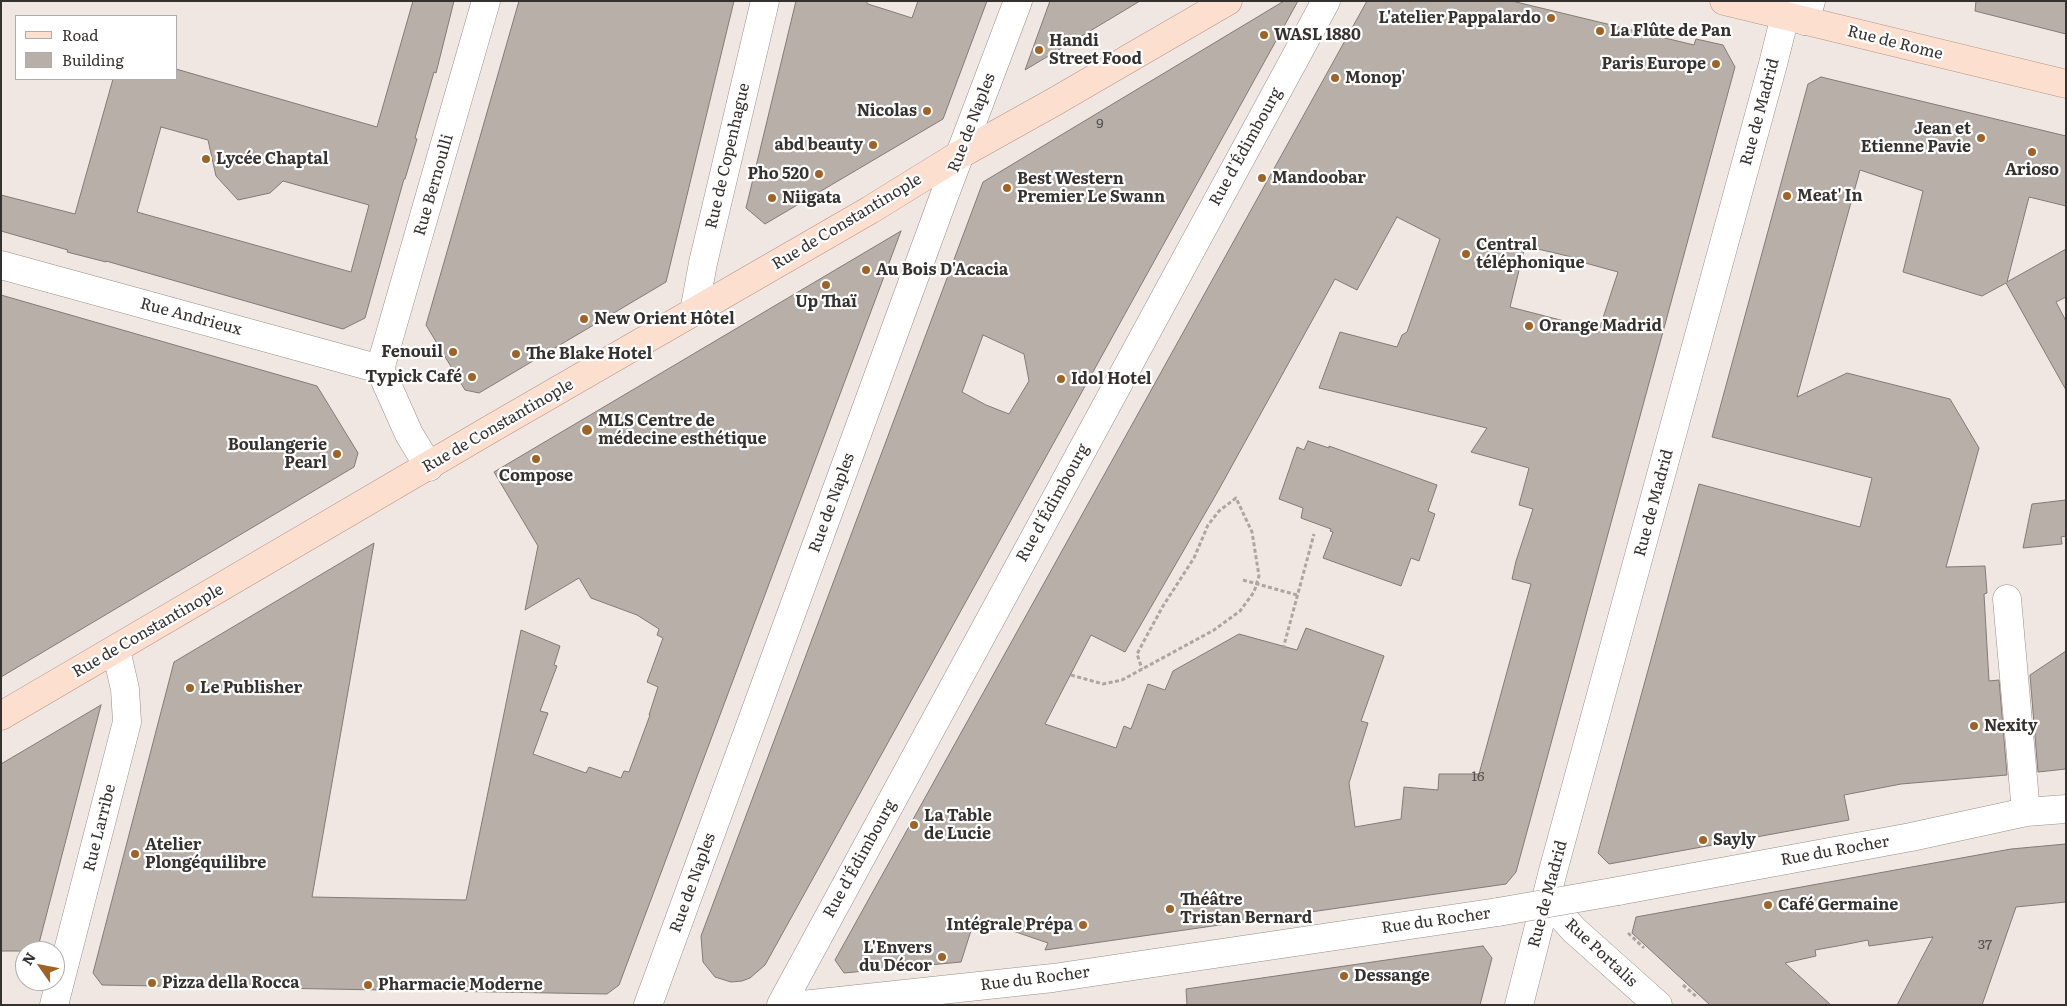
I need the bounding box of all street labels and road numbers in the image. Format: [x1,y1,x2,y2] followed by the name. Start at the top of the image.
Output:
[1845,22,1945,64] street label: Rue de Rome
[1736,56,1784,168] street label: Rue de Madrid
[944,71,1000,175] street label: Rue de Naples
[702,81,754,231] street label: Rue de Copenhague
[1206,85,1286,209] street label: Rue d'Édimbourg
[410,132,458,238] street label: Rue Bernoulli
[769,170,925,274] street label: Rue de Constantinople
[138,294,244,340] street label: Rue Andrieux
[419,375,577,477] street label: Rue de Constantinople
[1013,441,1093,565] street label: Rue d'Édimbourg
[1630,447,1678,559] street label: Rue de Madrid
[805,450,859,556] street label: Rue de Naples
[69,580,227,682] street label: Rue de Constantinople
[80,782,120,874] street label: Rue Larribe
[820,797,900,921] street label: Rue d'Édimbourg
[666,830,720,936] street label: Rue de Naples
[1779,832,1891,870] street label: Rue du Rocher
[1524,838,1572,950] street label: Rue de Madrid
[1380,904,1492,938] street label: Rue du Rocher
[1561,915,1641,991] street label: Rue Portalis
[979,963,1091,995] street label: Rue du Rocher

